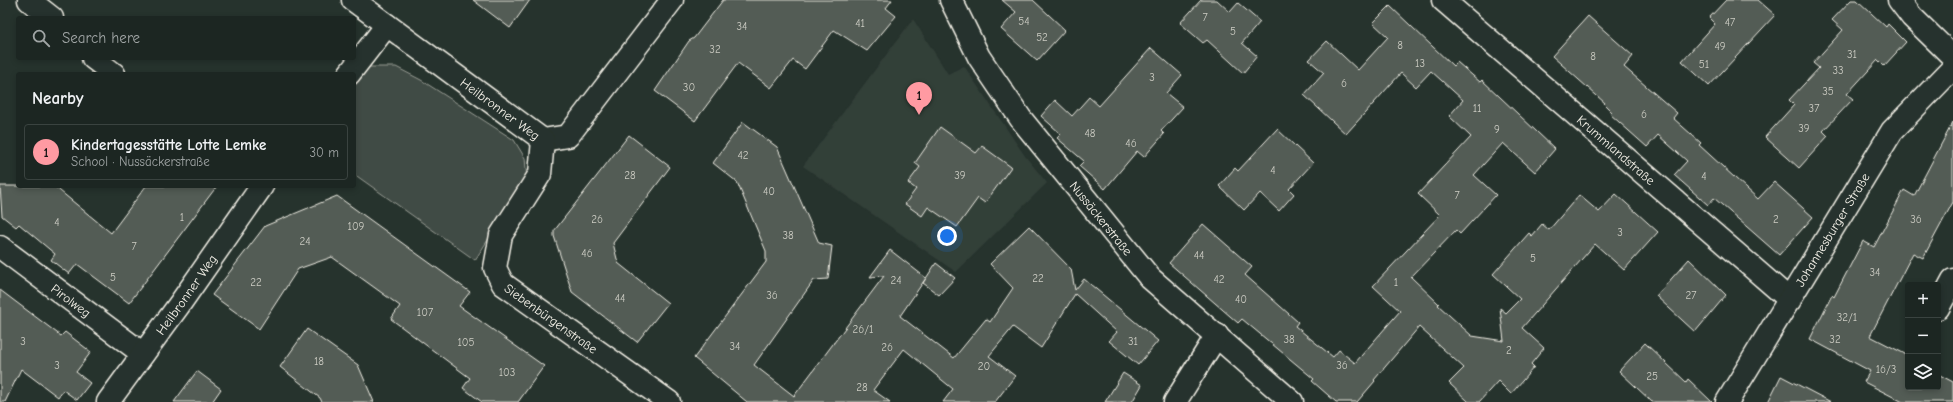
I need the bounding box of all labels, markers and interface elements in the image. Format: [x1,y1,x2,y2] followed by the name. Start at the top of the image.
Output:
[1202,11,1208,24] house number: 7
[1018,15,1030,28] house number: 54
[16,16,356,60] search box
[1725,16,1735,29] house number: 47
[855,17,865,30] house number: 41
[737,20,747,33] house number: 34
[1230,25,1236,38] house number: 5
[30,27,52,49] icon: search
[62,29,140,47] text: Search here
[1036,31,1048,44] house number: 52
[1397,39,1403,52] house number: 8
[1714,40,1726,53] house number: 49
[709,43,721,56] house number: 32
[1847,48,1857,61] house number: 31
[1590,50,1596,63] house number: 8
[1415,57,1425,70] house number: 13
[1699,58,1709,71] house number: 51
[1832,64,1844,77] house number: 33
[1149,71,1155,84] house number: 3
[458,75,543,143] street label: Heilbronner Weg
[1341,77,1347,90] house number: 6
[683,81,695,94] house number: 30
[906,82,932,115] pin: 1
[1822,85,1834,98] house number: 35
[32,89,83,108] text: Nearby
[1473,102,1481,115] house number: 11
[1809,102,1819,115] house number: 37
[1641,108,1647,121] house number: 6
[1574,112,1658,188] street label: Krummlandstraße
[1798,122,1810,135] house number: 39
[1494,123,1500,136] house number: 9
[1085,127,1096,140] house number: 48
[71,136,266,154] text: Kindertagesstätte Lotte Lemke
[1125,137,1137,150] house number: 46
[43,145,49,160] text: 1
[309,145,339,160] text: 30 m
[737,149,749,162] house number: 42
[71,154,210,169] text: School · Nussäckerstraße
[1270,164,1276,177] house number: 4
[624,169,636,182] house number: 28
[954,169,966,182] house number: 39
[1701,170,1707,183] house number: 4
[1792,170,1873,289] street label: Johannesburger Straße
[1067,178,1136,259] street label: Nussäckerstraße
[763,185,775,198] house number: 40
[1454,189,1460,202] house number: 7
[180,211,184,224] house number: 1
[591,213,603,226] house number: 26
[1773,213,1779,226] house number: 2
[1910,213,1922,226] house number: 36
[54,216,60,229] house number: 4
[348,220,365,233] house number: 109
[937,226,957,246] your location
[1617,226,1623,239] house number: 3
[782,229,794,242] house number: 38
[299,235,311,248] house number: 24
[131,240,137,253] house number: 7
[581,247,593,260] house number: 46
[1194,249,1204,262] house number: 44
[153,252,220,338] street label: Heilbronner Weg
[1530,252,1536,265] house number: 5
[1870,266,1880,279] house number: 34
[110,271,116,284] house number: 5
[1032,272,1044,285] house number: 22
[1213,273,1225,286] house number: 42
[890,274,902,287] house number: 24
[250,276,262,289] house number: 22
[1394,276,1398,289] house number: 1
[501,280,601,357] street label: Siebenbürgenstraße
[48,281,94,320] street label: Pirolweg
[1905,282,1941,390] map controls
[1905,282,1941,318] button: +
[766,289,778,302] house number: 36
[1686,289,1696,302] house number: 27
[615,292,625,305] house number: 44
[1235,293,1247,306] house number: 40
[417,306,433,319] house number: 107
[1837,311,1857,324] house number: 32/1
[1905,318,1941,354] button: −
[853,323,873,336] house number: 26/1
[1283,333,1295,346] house number: 38
[1829,333,1841,346] house number: 32
[20,335,26,348] house number: 3
[1128,335,1138,348] house number: 31
[457,336,475,349] house number: 105
[730,340,740,353] house number: 34
[881,341,893,354] house number: 26
[1506,344,1512,357] house number: 2
[1905,354,1941,390] button: layers
[314,355,324,368] house number: 18
[54,359,60,372] house number: 3
[1336,359,1348,372] house number: 36
[978,360,990,373] house number: 20
[1876,363,1896,376] house number: 16/3
[499,366,515,379] house number: 103
[1646,370,1658,383] house number: 25
[856,381,868,394] house number: 28

